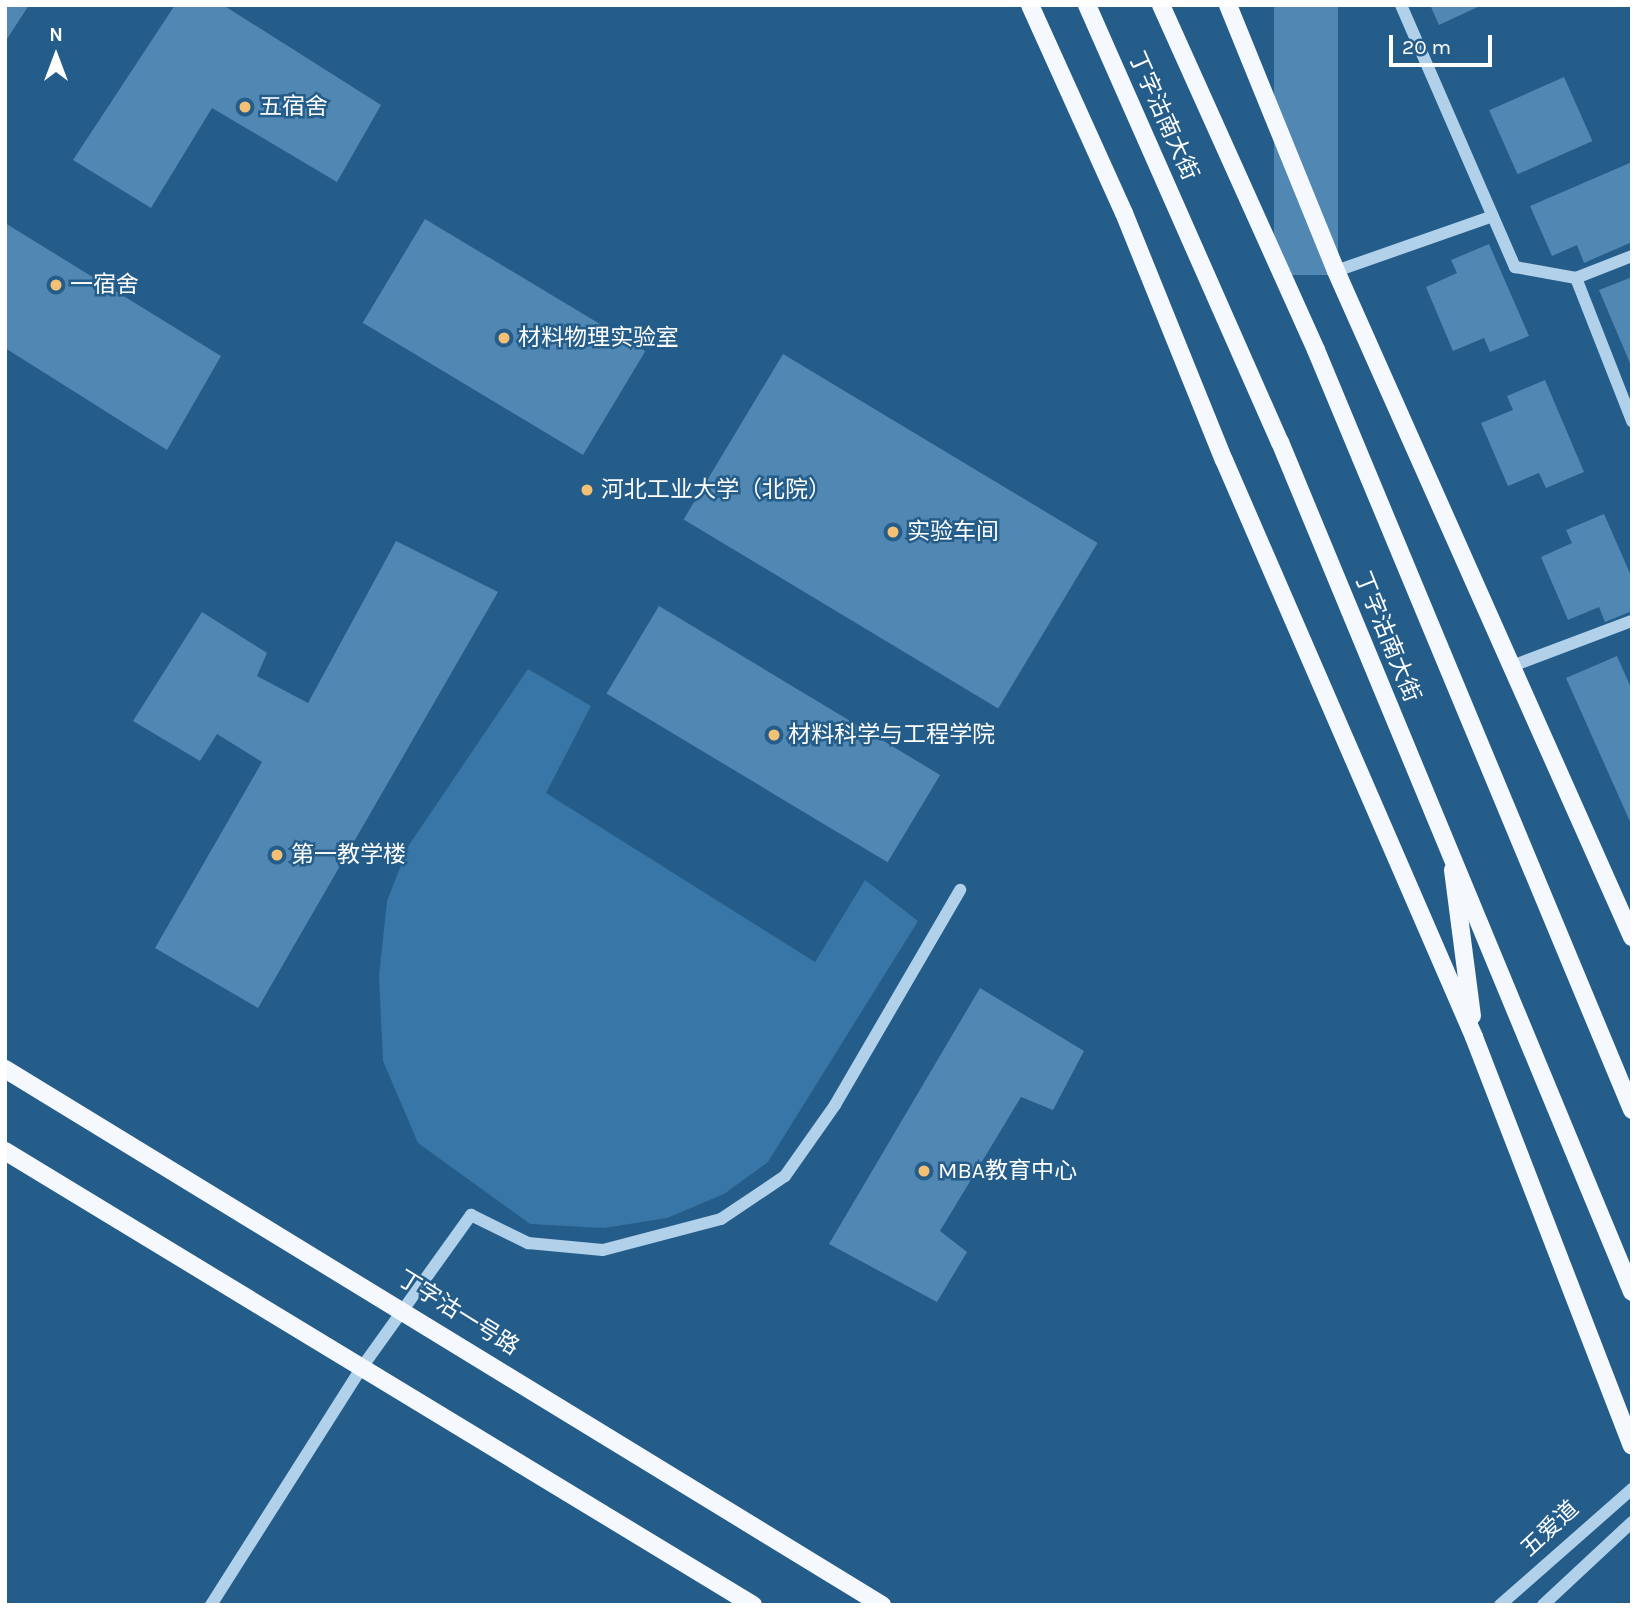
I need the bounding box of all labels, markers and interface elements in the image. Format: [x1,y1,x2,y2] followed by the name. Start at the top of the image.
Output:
[21,21,91,91] north arrow
[1392,21,1495,65] scale bar
[49,24,63,46] text: N
[1402,35,1451,59] text: 20 m
[1122,47,1204,185] street label: 丁字沽南大街
[259,93,328,121] place label: 五宿舍
[237,99,253,115] marker: 五宿舍
[70,271,139,299] place label: 一宿舍
[48,277,64,293] marker: 一宿舍
[518,324,679,352] place label: 材料物理实验室
[496,330,512,346] marker: 材料物理实验室
[601,476,831,504] place label: 河北工业大学（北院）
[579,482,595,498] marker: 河北工业大学（北院）
[907,518,999,546] place label: 实验车间
[885,524,901,540] marker: 实验车间
[1348,568,1426,706] street label: 丁字沽南大街
[788,721,995,749] place label: 材料科学与工程学院
[766,727,782,743] marker: 材料科学与工程学院
[291,841,406,869] place label: 第一教学楼
[269,847,285,863] marker: 第一教学楼
[938,1157,1077,1185] place label: MBA教育中心
[916,1163,932,1179] marker: MBA教育中心
[392,1265,524,1361] street label: 丁字沽一号路
[1515,1495,1585,1563] street label: 五爱道

